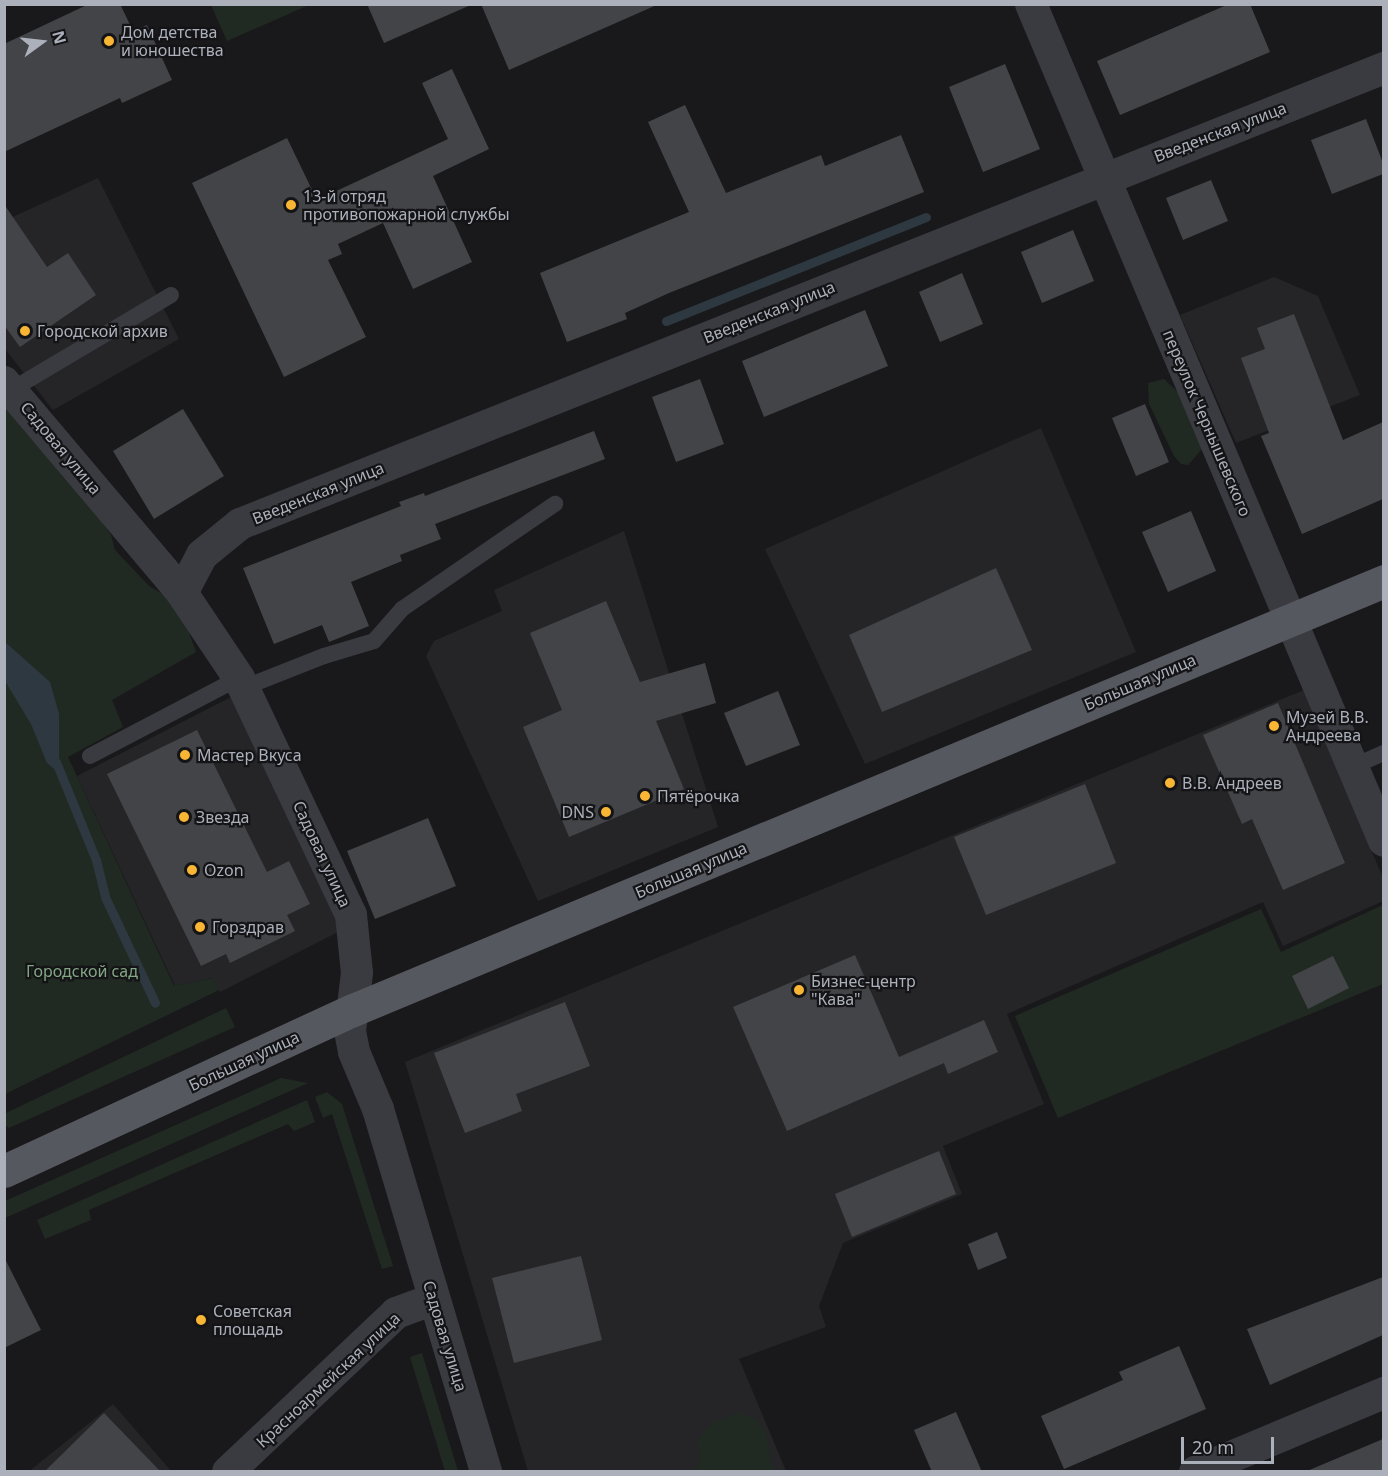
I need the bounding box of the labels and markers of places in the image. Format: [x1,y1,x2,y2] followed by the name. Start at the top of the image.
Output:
[121,22,224,60] place label: Дом детства и юношества
[102,34,116,48] marker: Дом детства и юношества
[303,186,510,224] place label: 13-й отряд противопожарной службы
[284,198,298,212] marker: 13-й отряд противопожарной службы
[37,321,168,341] place label: Городской архив
[18,324,32,338] marker: Городской архив
[1286,707,1369,745] place label: Музей В.В. Андреева
[1267,719,1281,733] marker: Музей В.В. Андреева
[197,745,302,765] place label: Мастер Вкуса
[178,748,192,762] marker: Мастер Вкуса
[1182,773,1282,793] place label: В.В. Андреев
[1163,776,1177,790] marker: В.В. Андреев
[657,786,740,806] place label: Пятёрочка
[638,789,652,803] marker: Пятёрочка
[561,802,594,822] place label: DNS
[599,805,613,819] marker: DNS
[196,807,249,827] place label: Звезда
[177,810,191,824] marker: Звезда
[204,860,244,880] place label: Ozon
[185,863,199,877] marker: Ozon
[212,917,284,937] place label: Горздрав
[193,920,207,934] marker: Горздрав
[811,971,916,1009] place label: Бизнес-центр "Кава"
[792,983,806,997] marker: Бизнес-центр "Кава"
[213,1301,292,1339] place label: Советская площадь
[194,1313,208,1327] marker: Советская площадь

